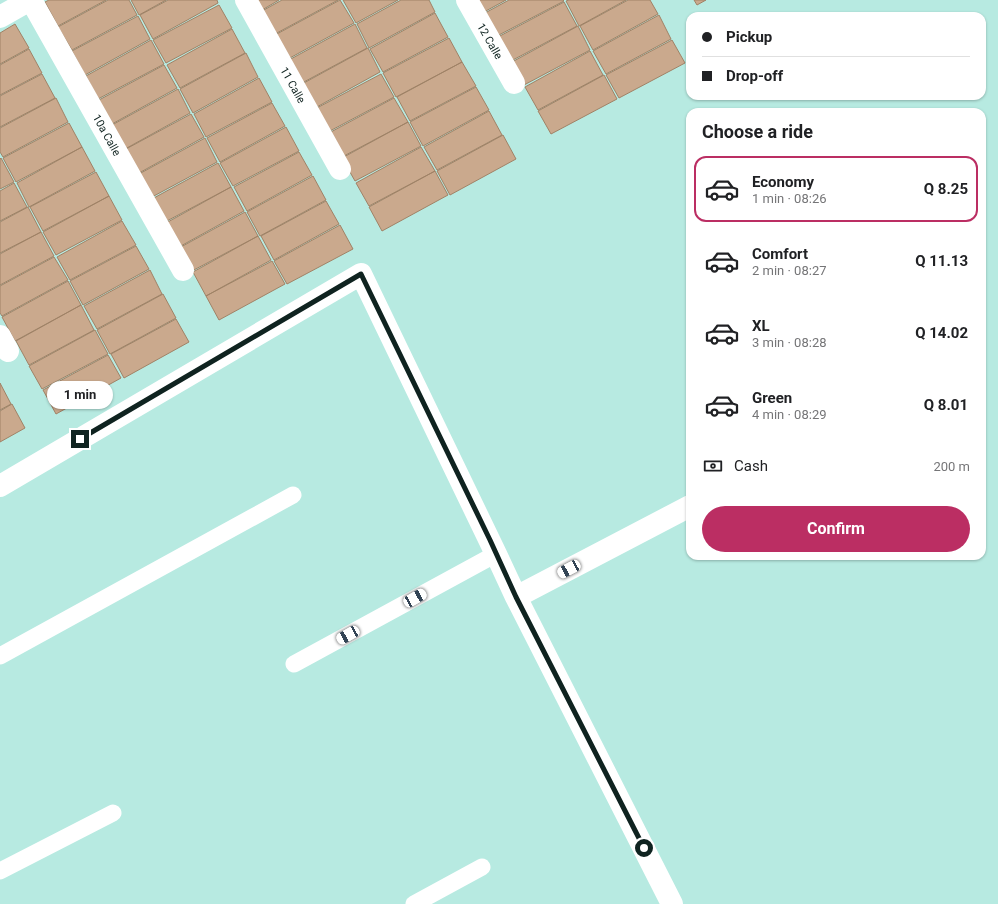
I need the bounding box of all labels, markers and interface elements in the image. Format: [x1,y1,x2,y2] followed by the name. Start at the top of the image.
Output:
[474,21,505,62] street label: 12 Calle
[726,28,772,46] text: Pickup
[277,65,308,106] street label: 11 Calle
[726,67,783,85] text: Drop-off
[90,112,123,158] street label: 10a Calle
[702,121,813,142] text: Choose a ride
[704,171,740,207] icon: car
[752,173,814,191] text: Economy
[924,180,968,198] text: Q 8.25
[752,191,827,206] text: 1 min · 08:26
[704,243,740,279] icon: car
[752,245,808,263] text: Comfort
[915,252,968,270] text: Q 11.13
[752,263,827,278] text: 2 min · 08:27
[704,315,740,351] icon: car
[752,317,770,335] text: XL
[915,324,968,342] text: Q 14.02
[752,335,827,350] text: 3 min · 08:28
[47,381,113,409] callout: 1 min
[64,387,96,402] text: 1 min
[704,387,740,423] icon: car
[752,389,792,407] text: Green
[924,396,968,414] text: Q 8.01
[752,407,827,422] text: 4 min · 08:29
[71,430,89,448] route end
[702,455,724,477] icon: cash
[734,457,768,475] text: Cash
[933,459,970,474] text: 200 m
[702,506,970,552] button: Confirm
[556,558,582,580] car
[402,587,428,609] car
[335,624,361,646] car
[635,839,653,857] route start

